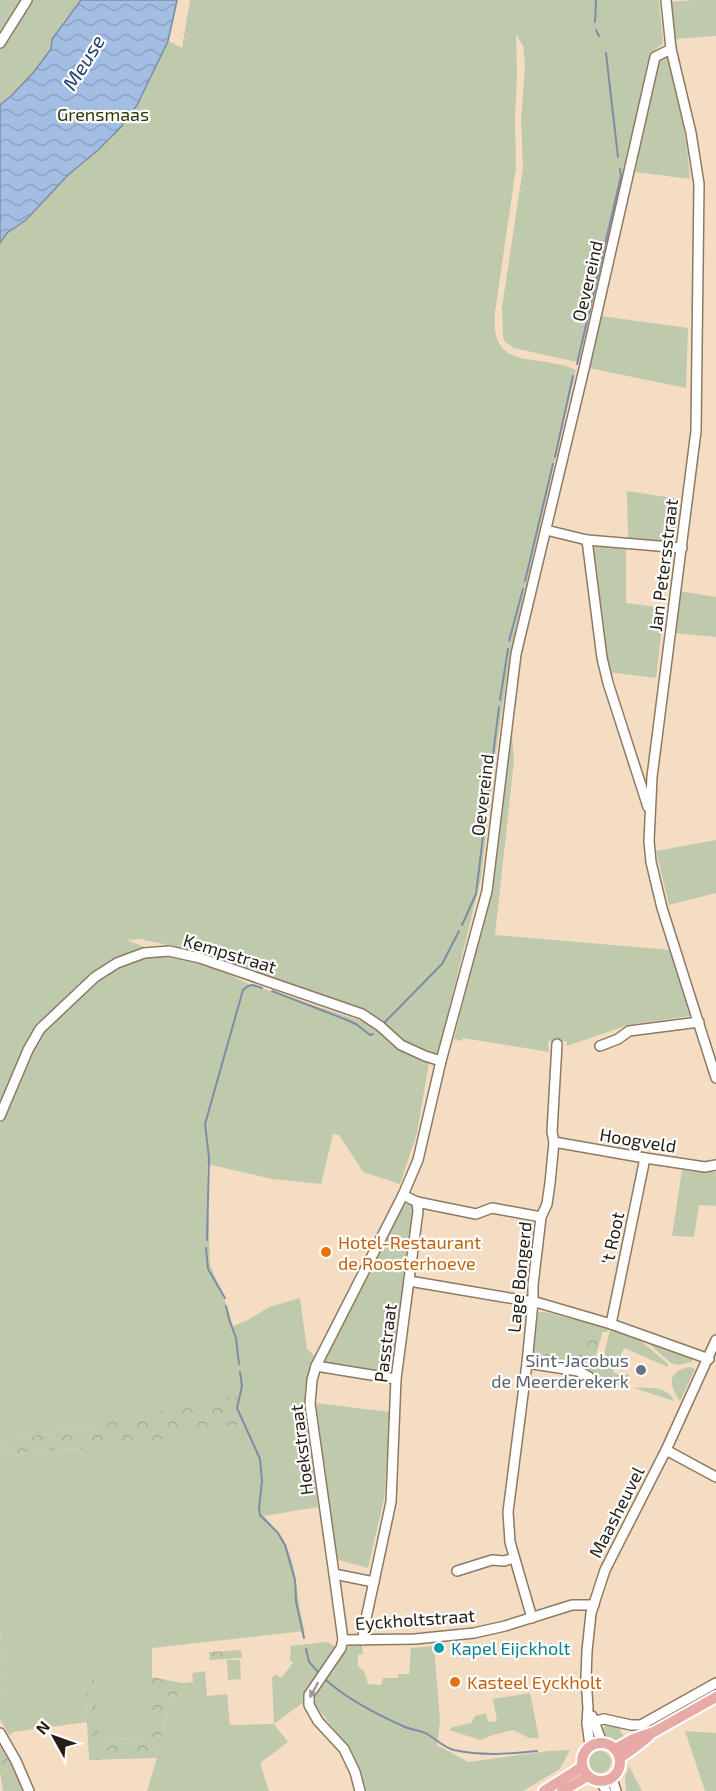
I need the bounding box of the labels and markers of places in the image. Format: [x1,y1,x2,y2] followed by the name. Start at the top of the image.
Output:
[338,1231,481,1274] place label: Hotel-Restaurant de Roosterhoeve
[319,1245,333,1259] marker: Hotel-Restaurant de Roosterhoeve
[491,1349,629,1392] place label: Sint-Jacobus de Meerderekerk
[634,1363,648,1377] marker: Sint-Jacobus de Meerderekerk
[451,1637,570,1659] place label: Kapel Eijckholt
[432,1641,446,1655] marker: Kapel Eijckholt
[467,1671,602,1693] place label: Kasteel Eyckholt
[448,1675,462,1689] marker: Kasteel Eyckholt

